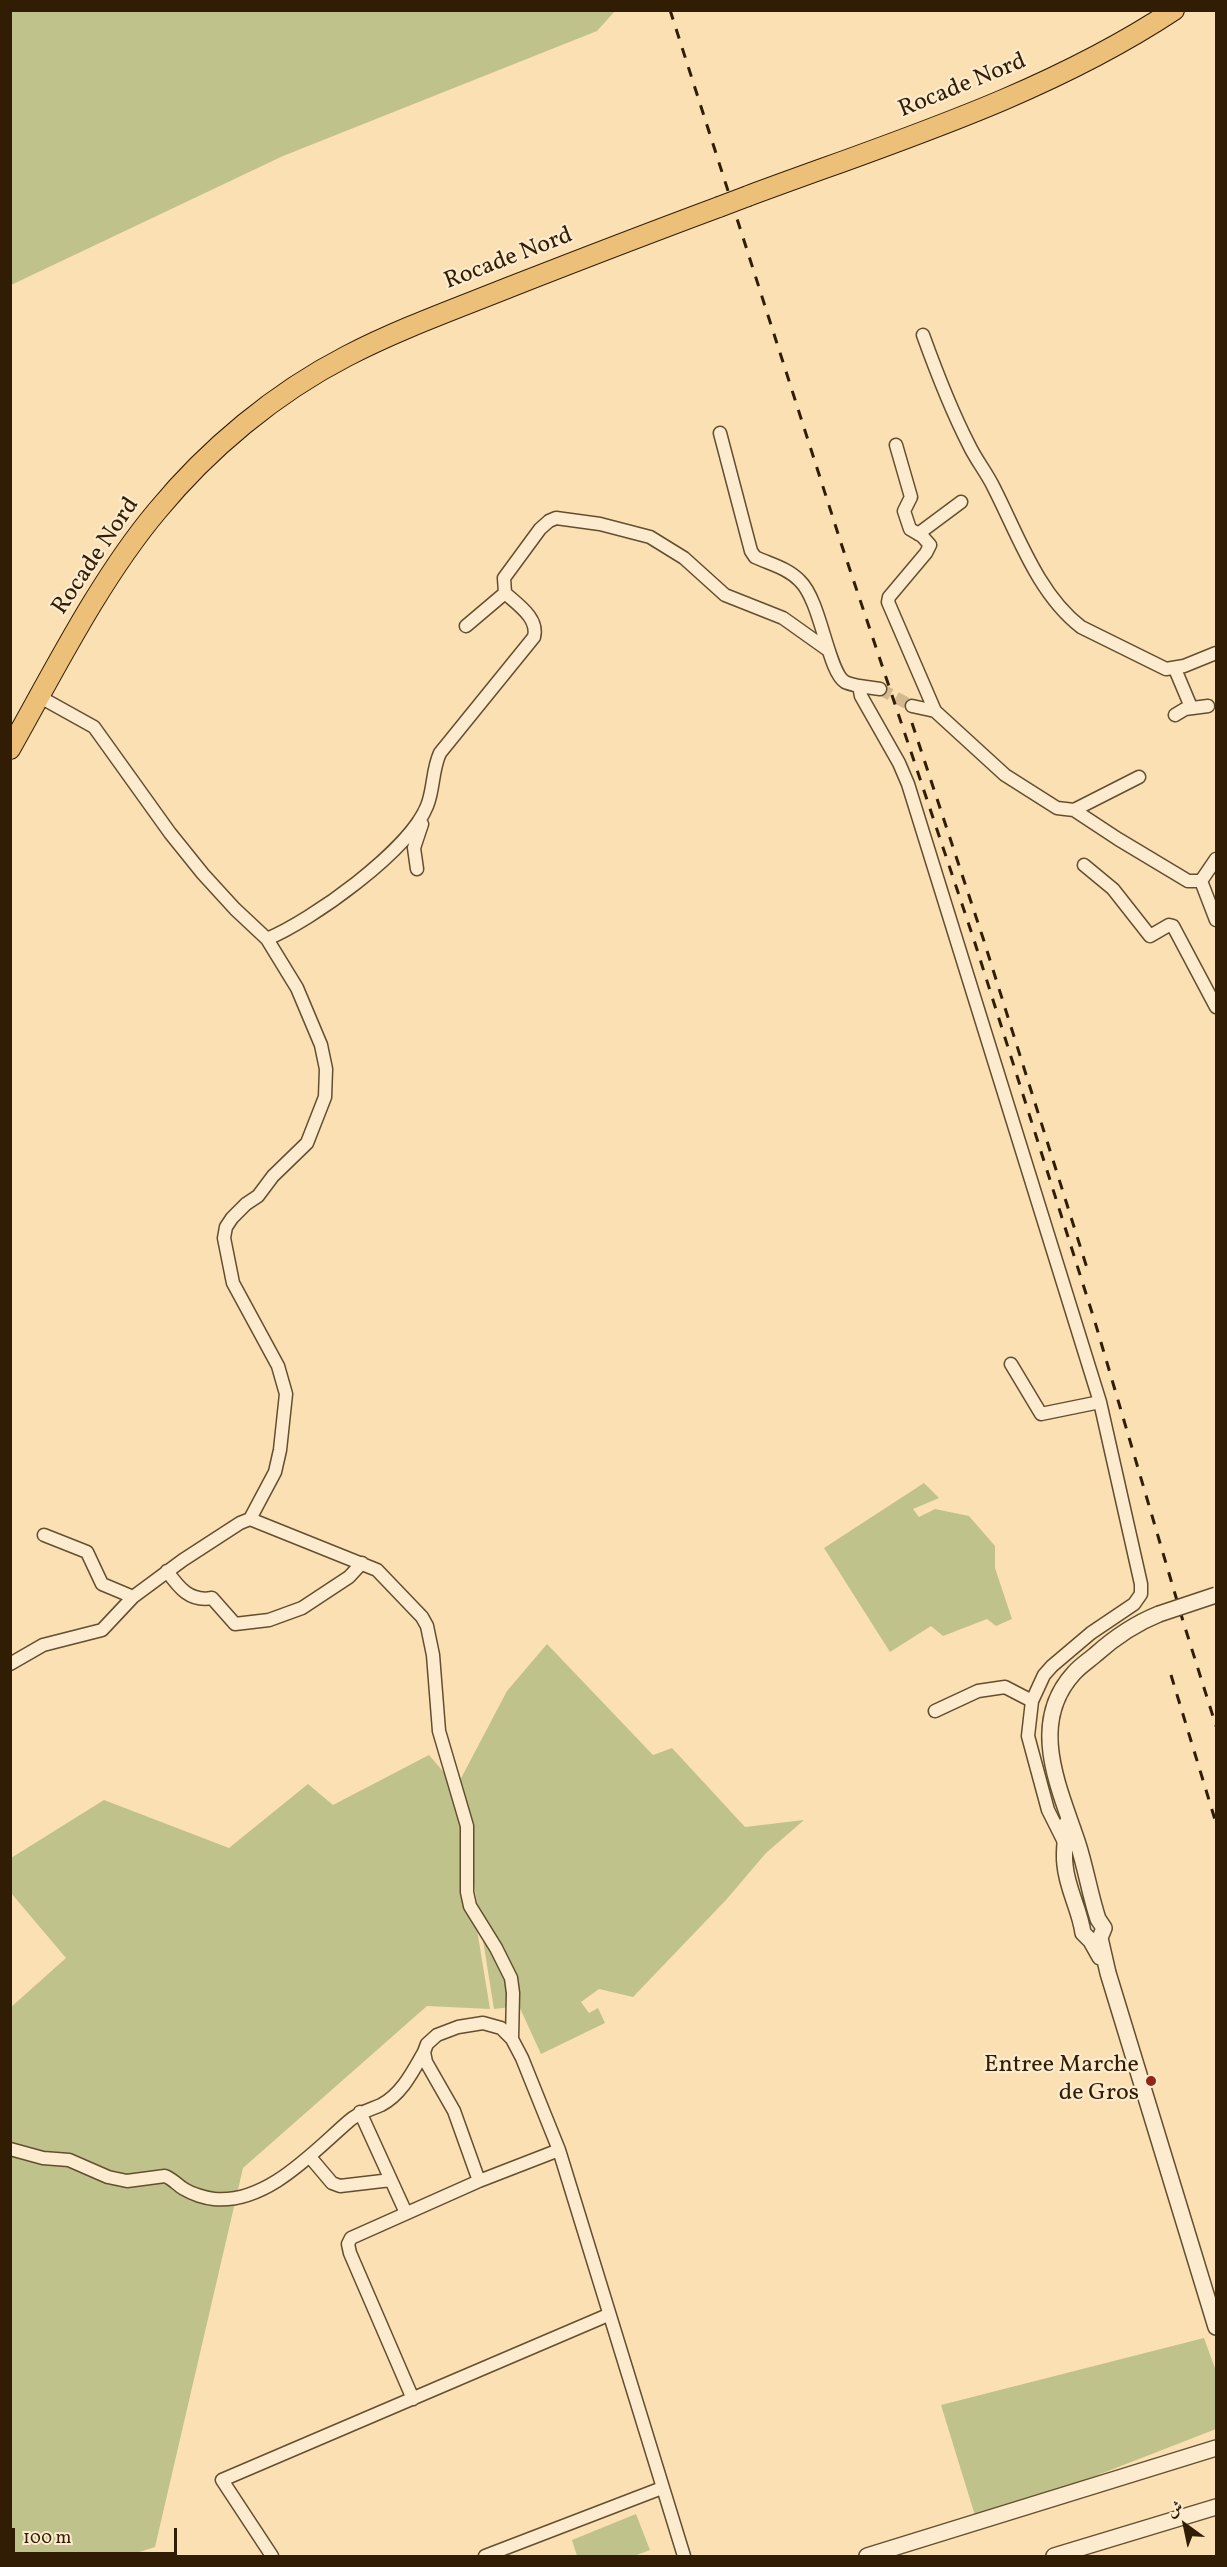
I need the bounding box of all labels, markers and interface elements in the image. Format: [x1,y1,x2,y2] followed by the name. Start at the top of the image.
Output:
[895,48,1031,126] street label: Rocade Nord
[441,222,577,298] street label: Rocade Nord
[47,493,147,621] street label: Rocade Nord
[984,2053,1139,2109] place label: Entree Marche de Gros
[1144,2074,1158,2088] marker: Entree Marche de Gros
[1155,2495,1215,2555] north arrow
[1163,2496,1188,2523] text: ش
[15,2516,180,2554] scale bar
[23,2526,72,2551] text: 100 m

